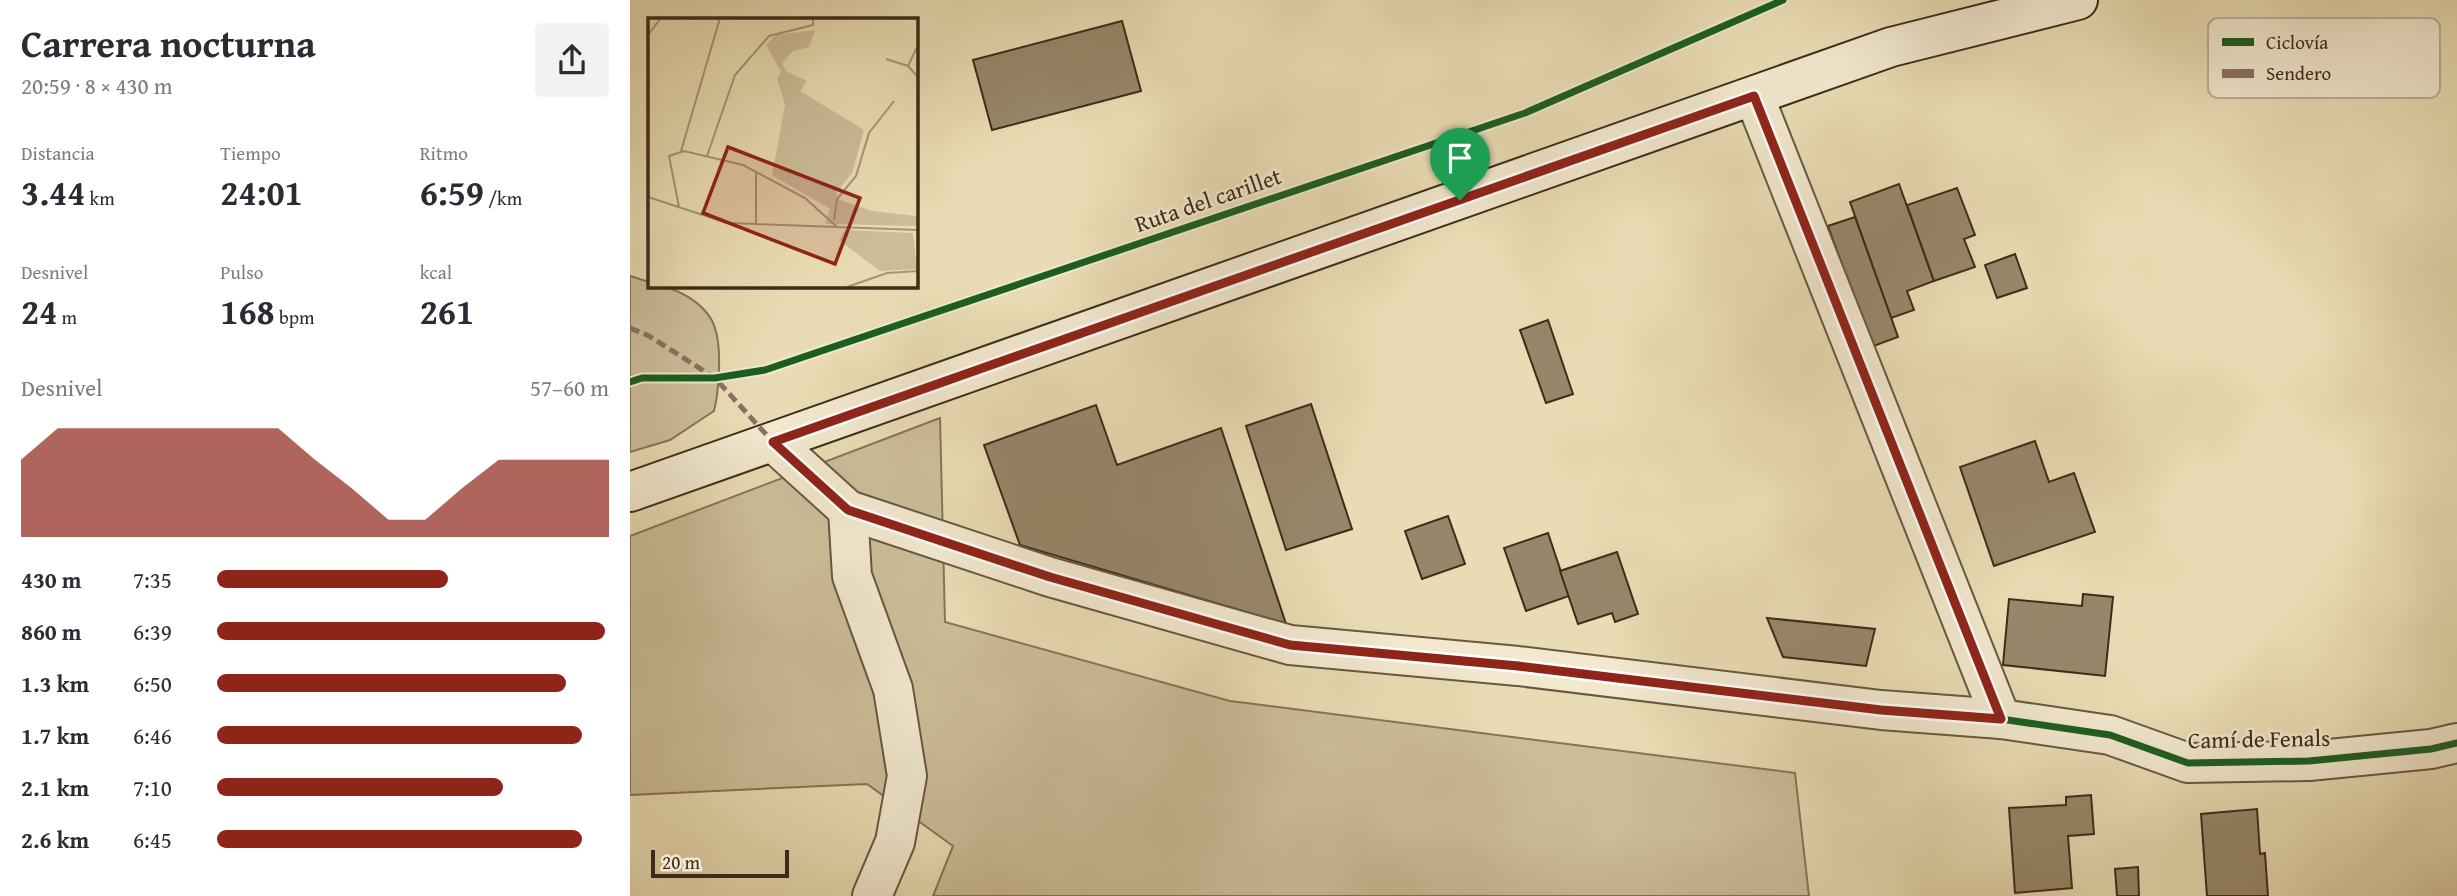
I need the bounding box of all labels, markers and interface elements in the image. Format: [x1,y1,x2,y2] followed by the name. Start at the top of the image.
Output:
[21,15,316,71] text: Carrera nocturna
[648,18,917,287] inset map
[2208,18,2440,98] legend
[535,23,609,97] button: share
[2266,28,2328,56] text: Ciclovía
[2266,59,2331,87] text: Sendero
[21,69,173,102] text: 20:59 · 8 × 430 m
[1430,128,1490,200] pin
[21,139,95,167] text: Distancia
[220,139,281,167] text: Tiempo
[420,139,468,167] text: Ritmo
[1441,139,1479,177] icon: arrive
[1130,159,1286,240] street label: Ruta del carillet
[21,167,85,218] text: 3.44
[220,167,303,218] text: 24:01
[420,167,484,218] text: 6:59
[85,184,115,212] text: km
[484,184,522,212] text: /km
[21,258,88,286] text: Desnivel
[220,258,263,286] text: Pulso
[420,258,452,286] text: kcal
[21,286,57,337] text: 24
[220,286,275,337] text: 168
[420,286,474,337] text: 261
[57,303,77,331] text: m
[275,303,315,331] text: bpm
[21,371,102,404] text: Desnivel
[530,371,609,404] text: 57–60 m
[21,563,82,596] text: 430 m
[133,563,172,596] text: 7:35
[21,615,82,648] text: 860 m
[133,615,172,648] text: 6:39
[21,667,89,700] text: 1.3 km
[133,667,172,700] text: 6:50
[21,719,89,752] text: 1.7 km
[133,719,172,752] text: 6:46
[2188,721,2330,756] street label: Camí de Fenals
[21,771,89,804] text: 2.1 km
[133,771,172,804] text: 7:10
[21,823,89,856] text: 2.6 km
[133,823,172,856] text: 6:45
[651,847,789,879] scale bar
[662,848,700,876] text: 20 m

